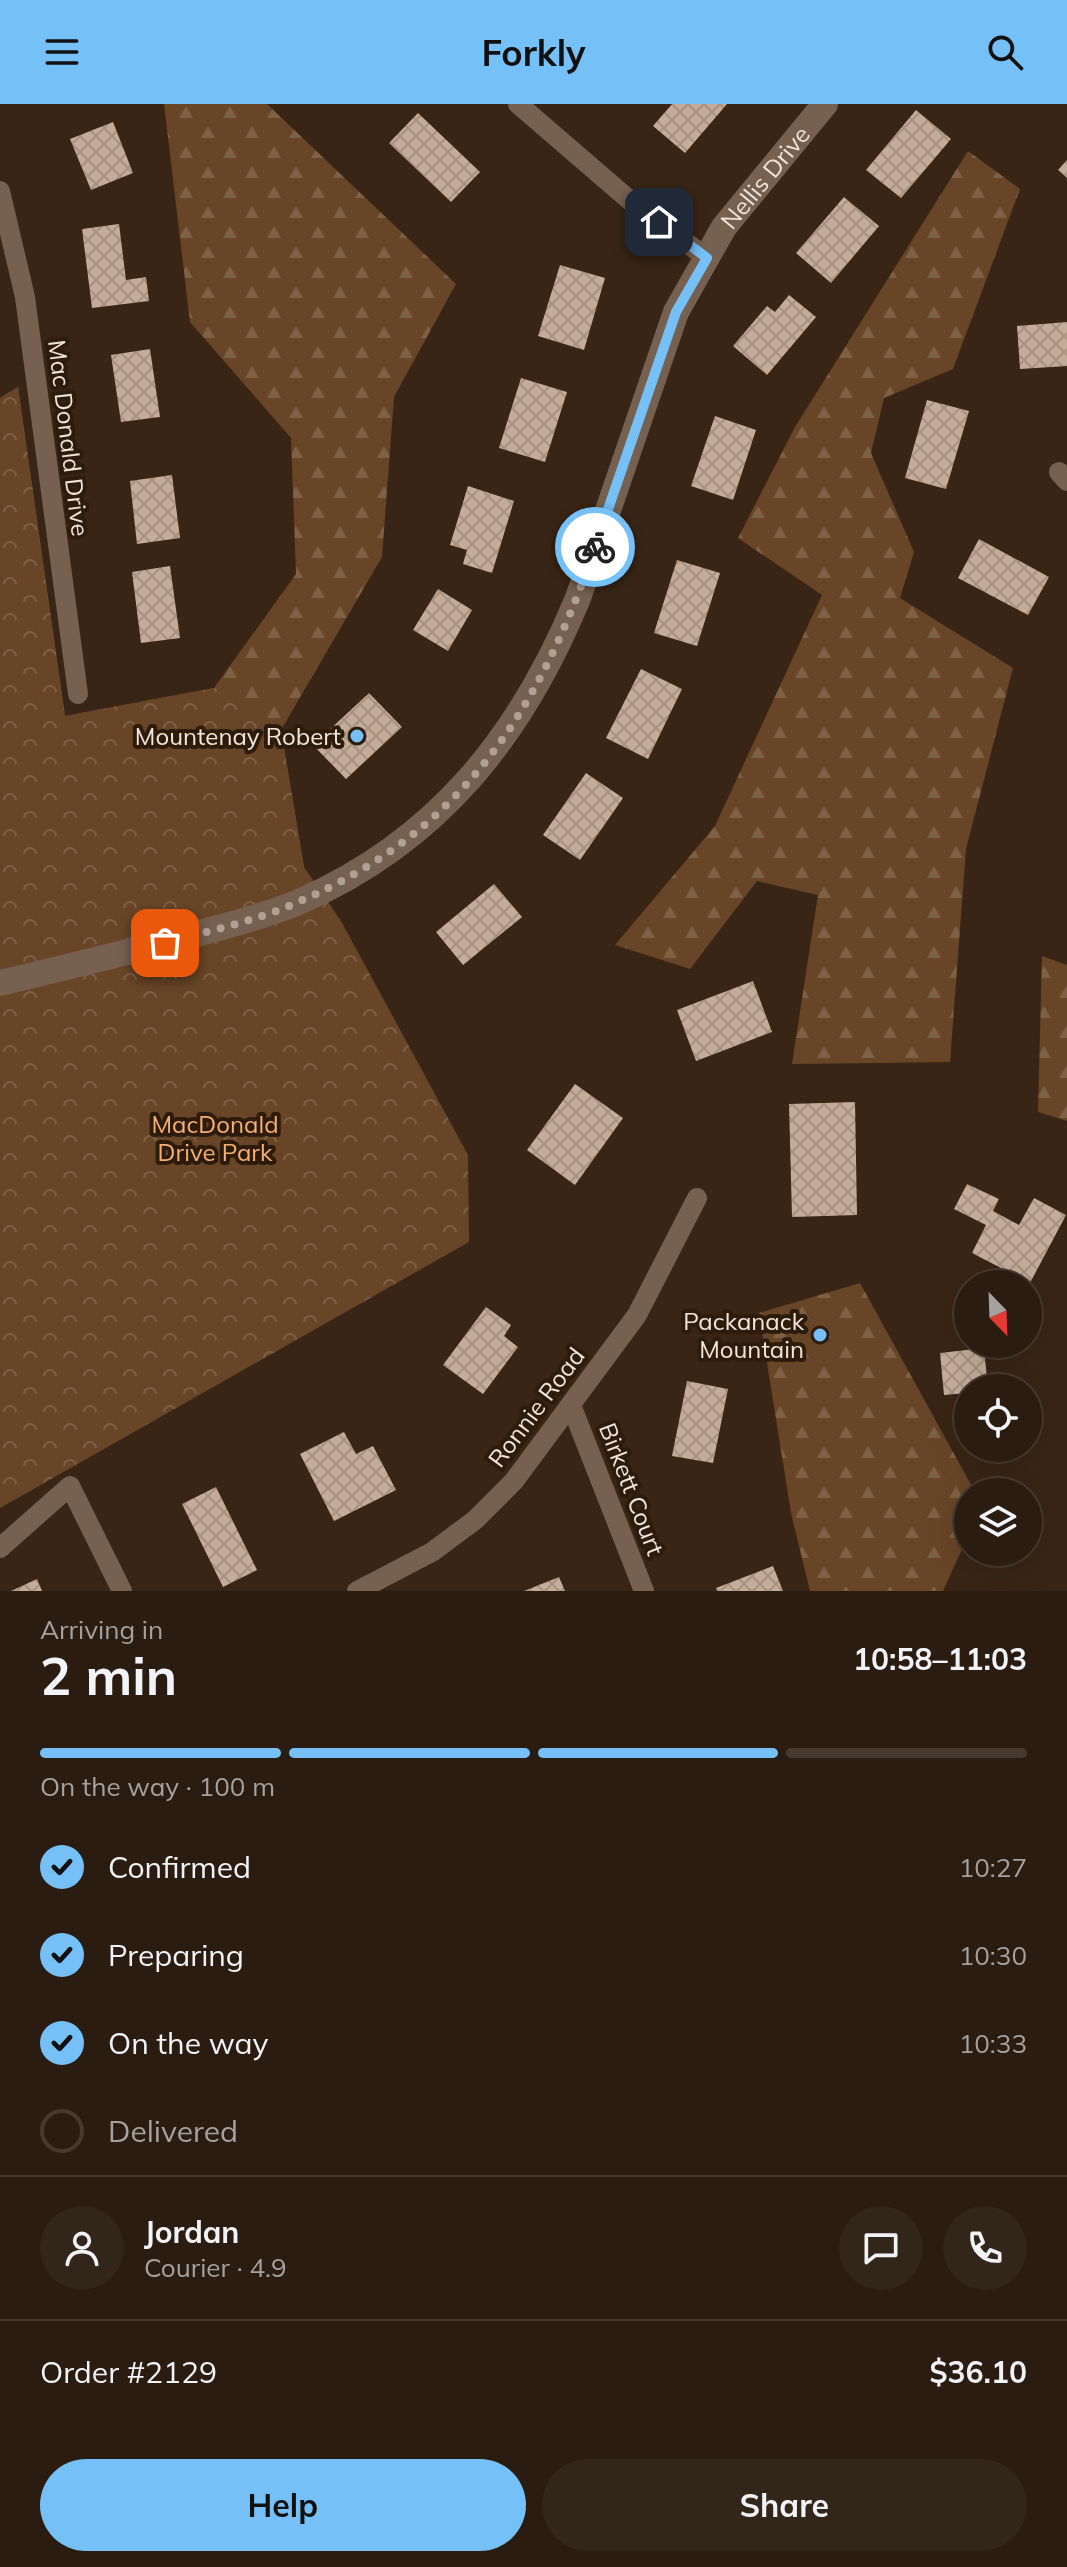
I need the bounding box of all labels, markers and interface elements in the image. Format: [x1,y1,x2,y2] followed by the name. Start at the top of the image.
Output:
[40,30,84,74] icon: menu
[481,30,586,75] text: Forkly
[983,30,1027,74] icon: search
[714,120,816,235] street label: Nellis Drive
[625,188,693,256] pin
[637,200,681,244] icon: home
[42,338,96,538] street label: Mac Donald Drive
[555,507,635,587] courier
[573,525,617,569] icon: bike
[135,721,341,751] place label: Mountenay Robert
[348,727,366,745] marker: Mountenay Robert
[131,909,199,977] pin
[143,921,187,965] icon: bag
[151,1109,279,1167] park label: MacDonald Drive Park
[954,1270,1042,1358] north arrow
[954,1270,1042,1566] map controls
[683,1306,805,1364] place label: Packanack Mountain
[811,1326,829,1344] marker: Packanack Mountain
[481,1341,591,1473] street label: Ronnie Road
[954,1374,1042,1462] button: locate
[593,1419,671,1559] street label: Birkett Court
[954,1478,1042,1566] button: layers
[40,1613,163,1646] text: Arriving in
[853,1640,1027,1678] text: 10:58–11:03
[40,1643,177,1708] text: 2 min
[40,1770,275,1803] text: On the way · 100 m
[40,1845,84,1889] icon: check
[108,1848,251,1886] text: Confirmed
[959,1851,1027,1884] text: 10:27
[40,1933,84,1977] icon: check
[108,1936,244,1974] text: Preparing
[959,1939,1027,1972] text: 10:30
[40,2021,84,2065] icon: check
[108,2024,268,2062] text: On the way
[959,2027,1027,2060] text: 10:33
[108,2112,238,2150] text: Delivered
[40,2206,124,2290] button: person
[839,2206,923,2290] button: chat
[943,2206,1027,2290] button: phone
[144,2213,239,2251] text: Jordan
[144,2251,287,2284] text: Courier · 4.9
[40,2353,217,2391] text: Order #2129
[930,2353,1027,2391] text: $36.10
[40,2459,526,2551] button: Help
[542,2459,1027,2551] button: Share

